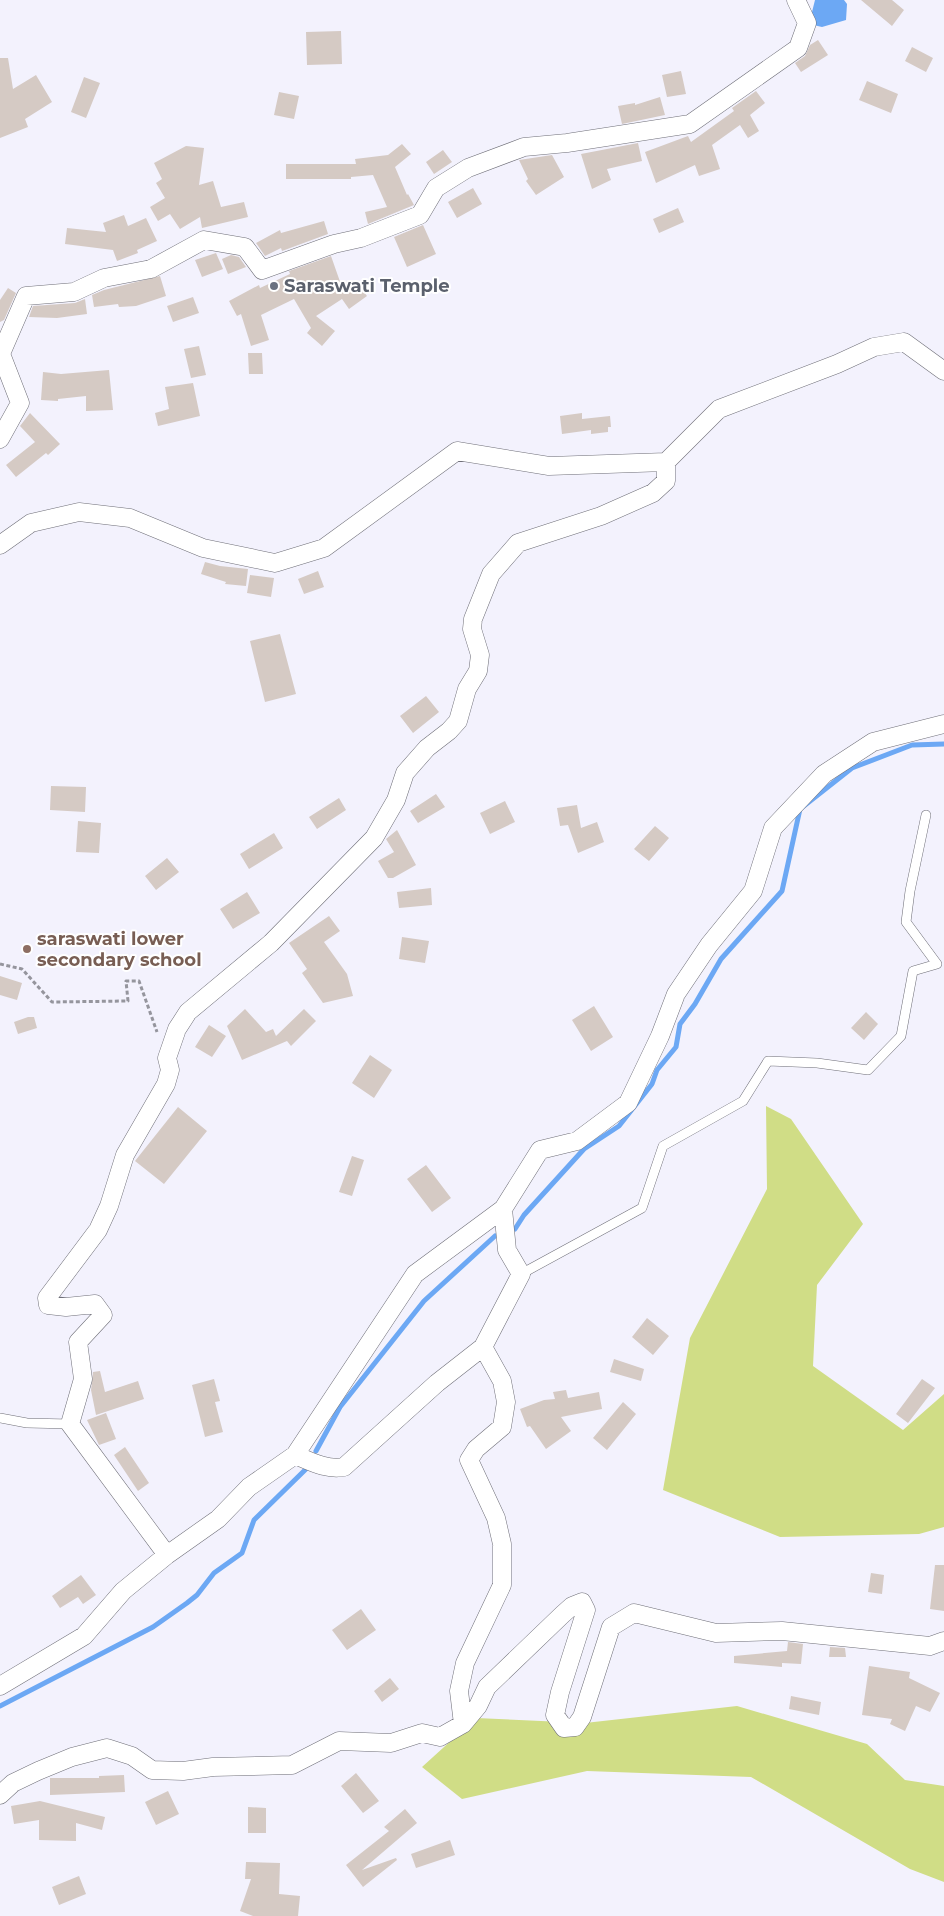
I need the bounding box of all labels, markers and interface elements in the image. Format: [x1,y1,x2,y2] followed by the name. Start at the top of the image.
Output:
[284,275,450,297] place label: Saraswati Temple
[268,280,280,292] marker: Saraswati Temple
[37,928,202,971] place label: saraswati lower secondary school
[21,943,33,955] marker: saraswati lower secondary school

